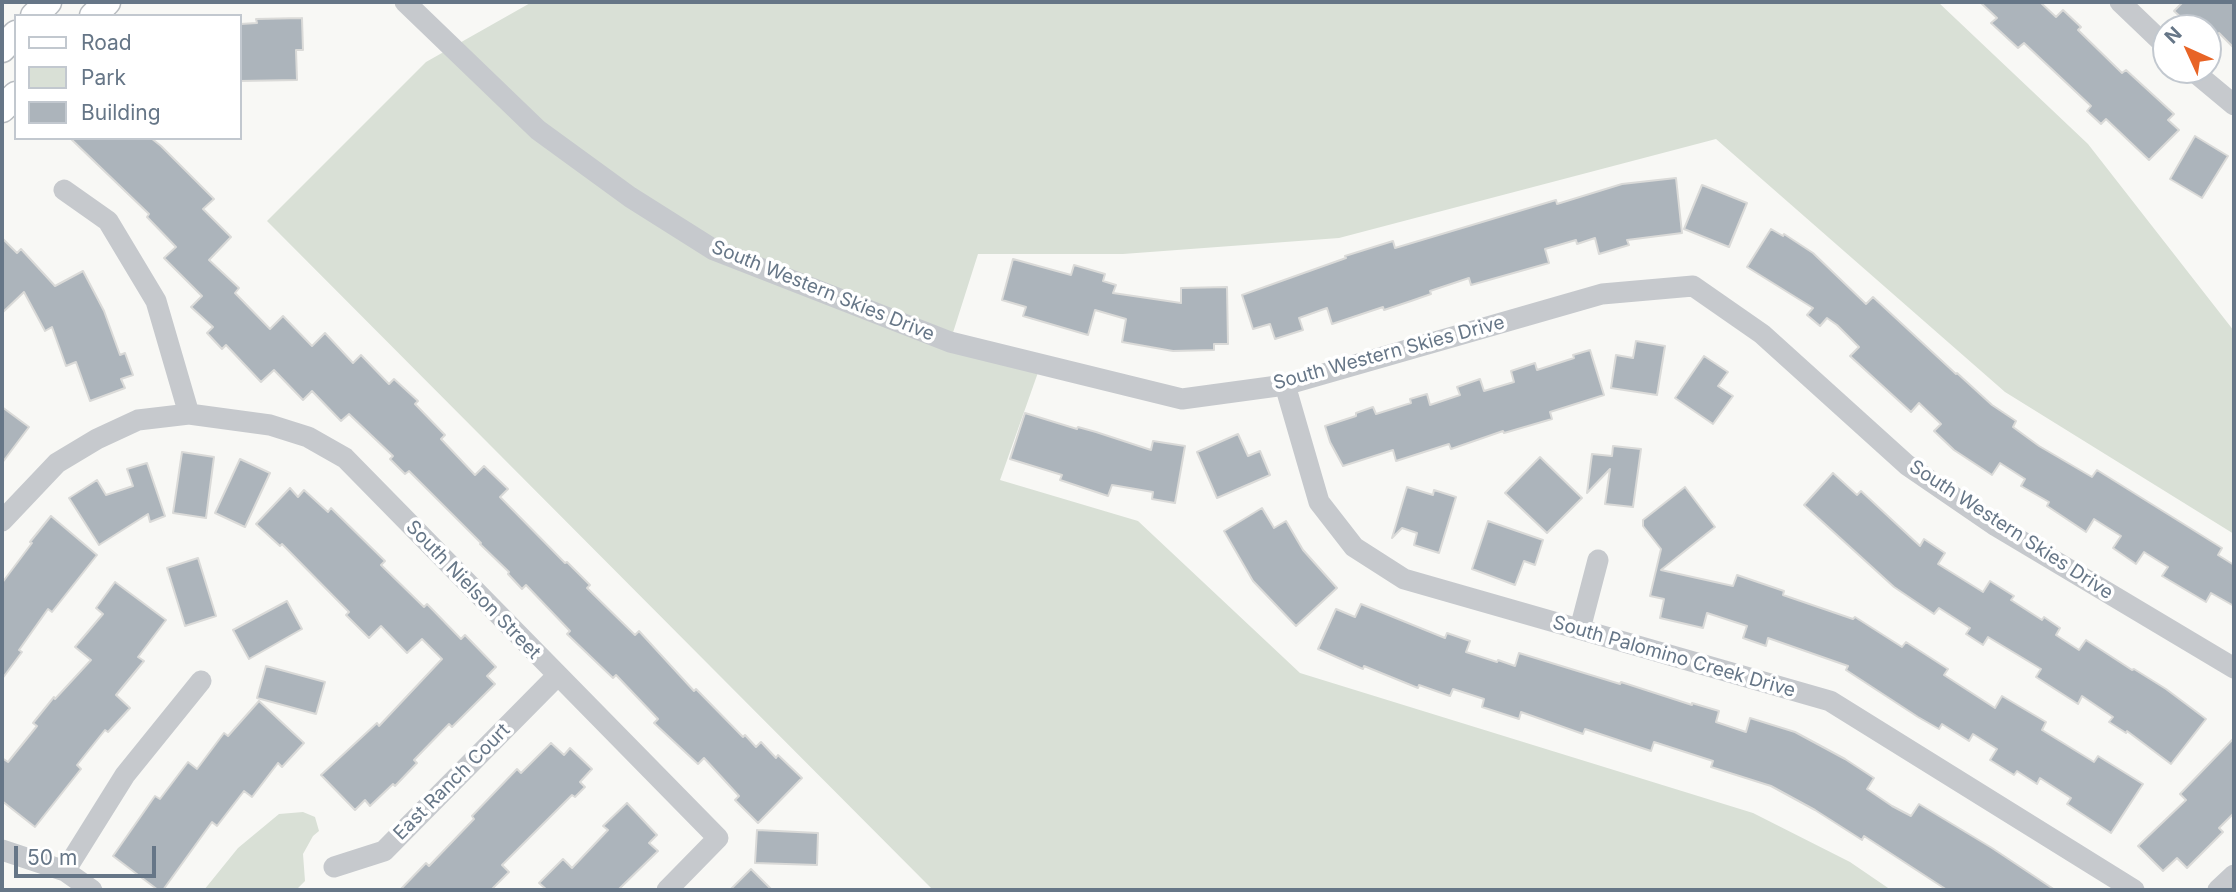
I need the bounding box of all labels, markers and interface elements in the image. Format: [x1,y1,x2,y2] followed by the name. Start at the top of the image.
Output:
[14,14,242,140] legend
[2152,14,2222,84] north arrow
[2160,22,2186,48] text: N
[81,30,132,55] text: Road
[81,65,126,90] text: Park
[81,100,161,125] text: Building
[708,236,938,346] street label: South Western Skies Drive
[1271,311,1507,395] street label: South Western Skies Drive
[1905,456,2117,604] street label: South Western Skies Drive
[401,516,545,664] street label: South Nielson Street
[1550,611,1798,703] street label: South Palomino Creek Drive
[389,719,515,845] street label: East Ranch Court
[18,832,159,876] scale bar
[27,845,77,870] text: 50 m

